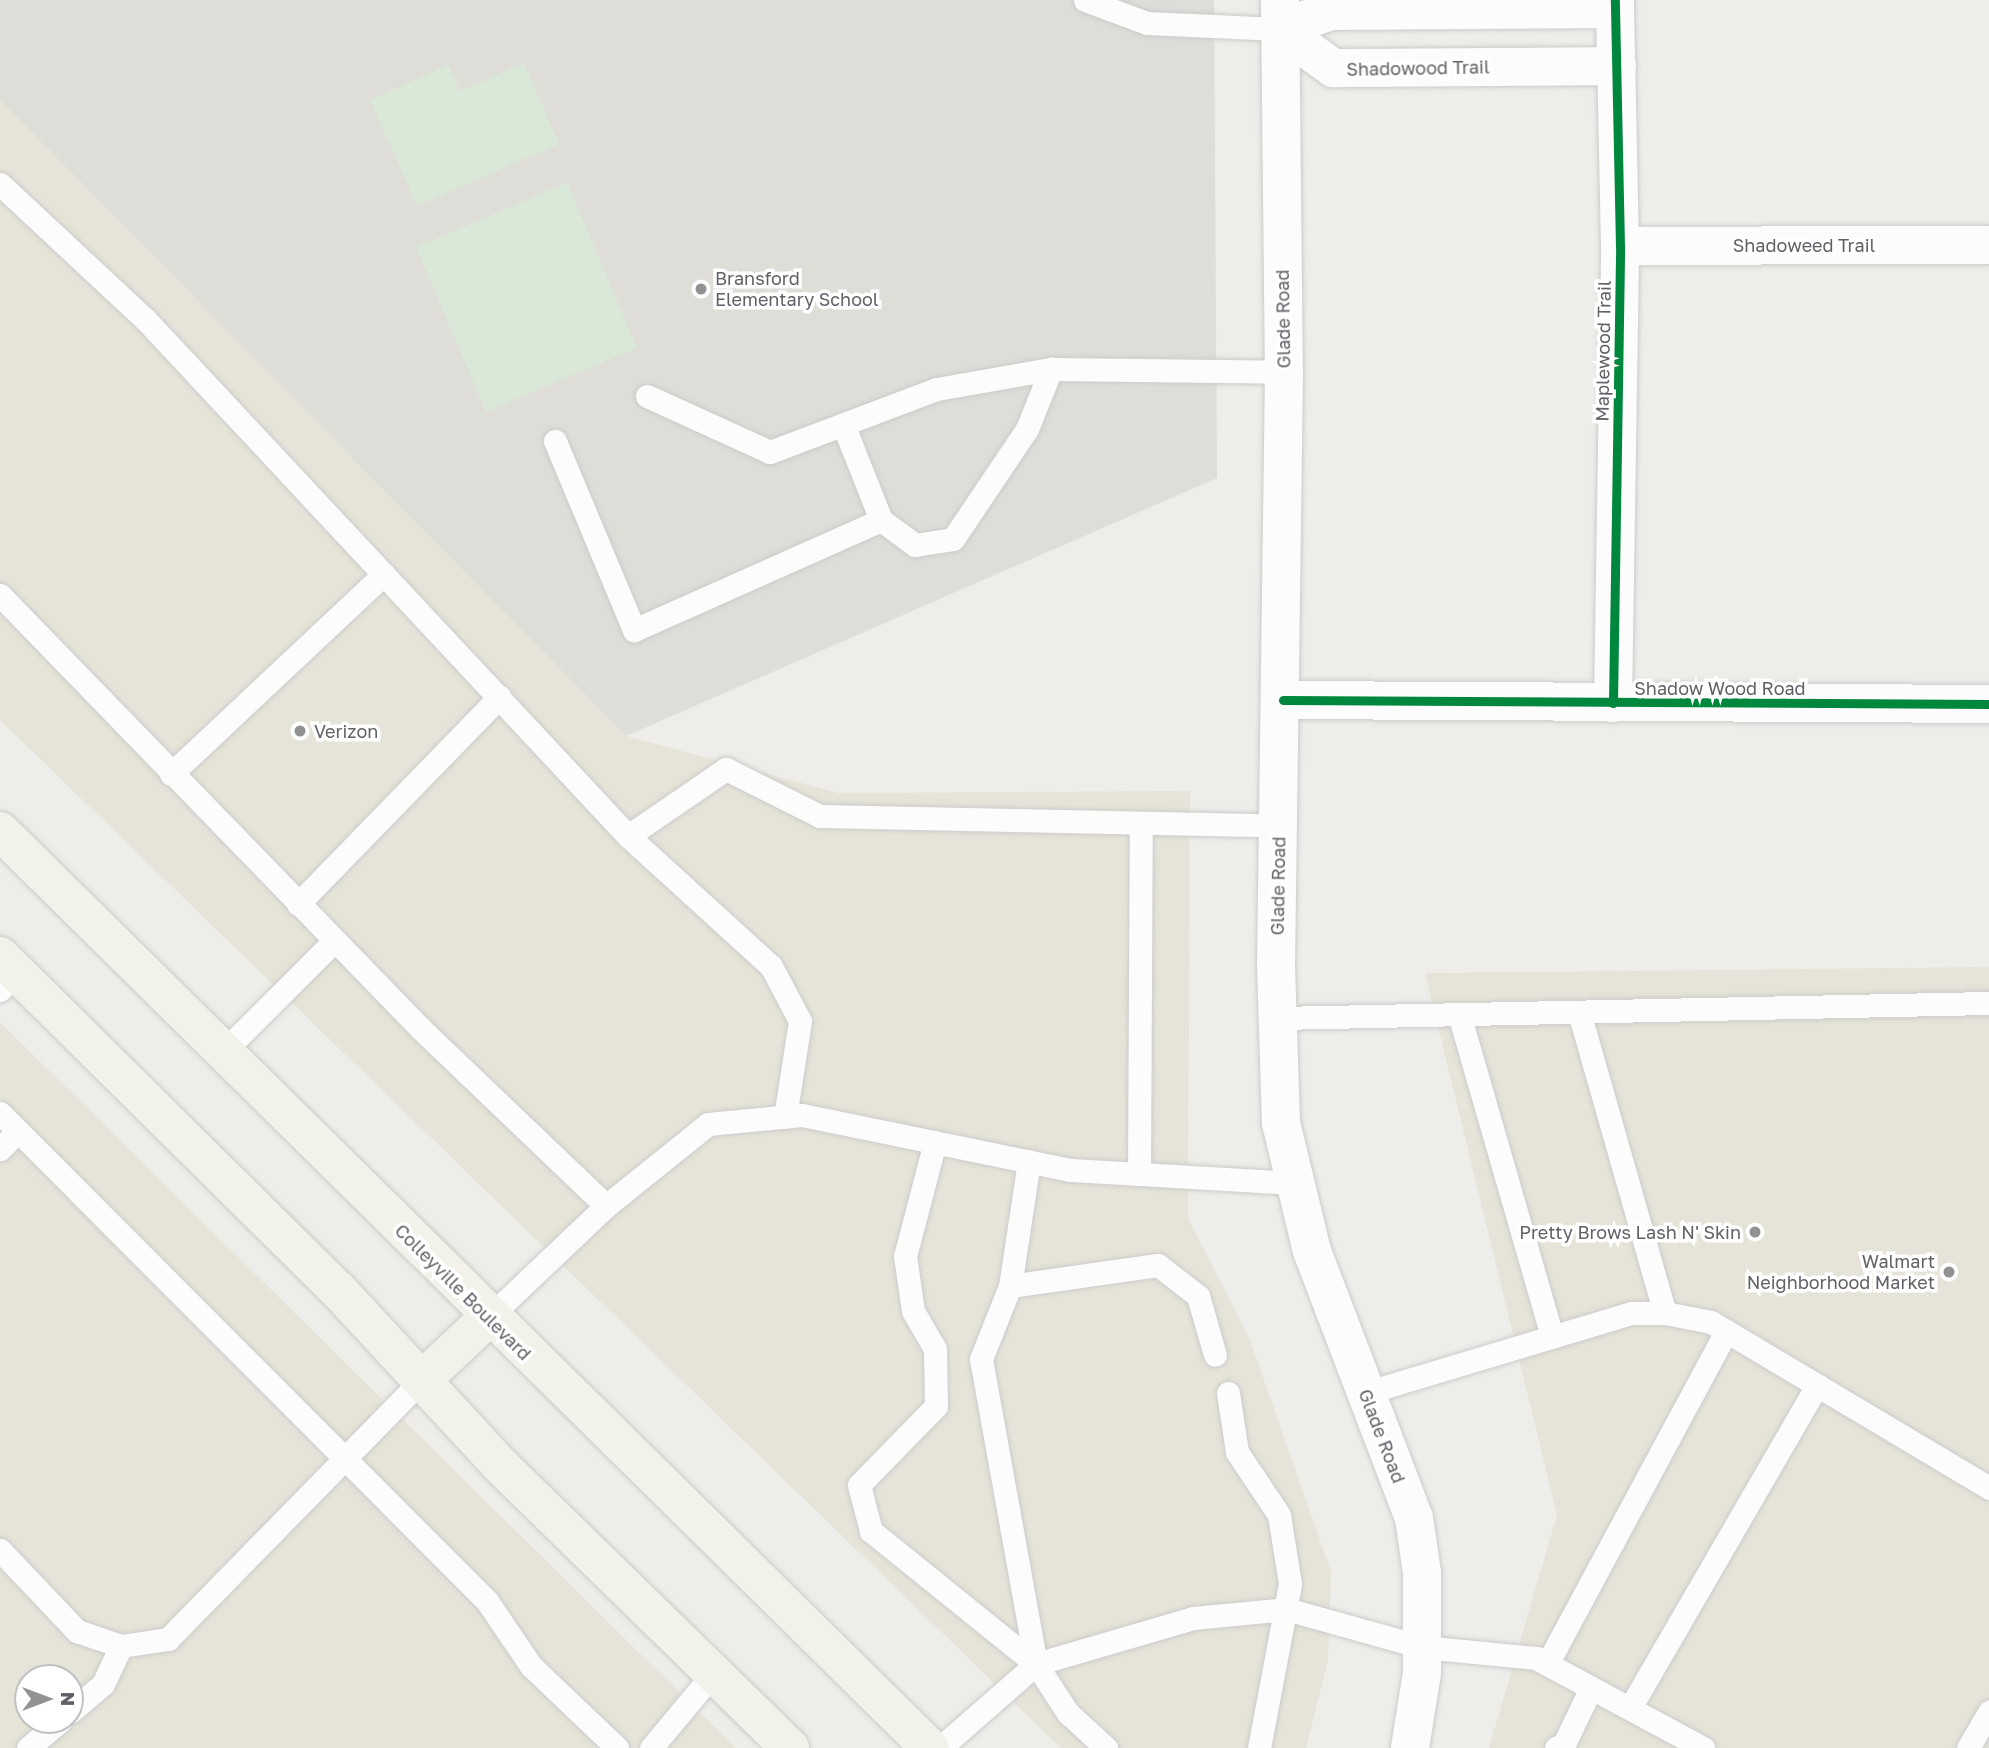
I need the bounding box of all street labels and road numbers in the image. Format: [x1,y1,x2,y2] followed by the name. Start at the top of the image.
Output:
[1346,56,1490,80] street label: Shadowood Trail
[1733,234,1875,256] street label: Shadoweed Trail
[1271,269,1295,369] street label: Glade Road
[1591,280,1615,422] street label: Maplewood Trail
[1634,677,1806,699] street label: Shadow Wood Road
[1266,836,1290,936] street label: Glade Road
[391,1220,535,1364] street label: Colleyville Boulevard
[1354,1386,1410,1486] street label: Glade Road

